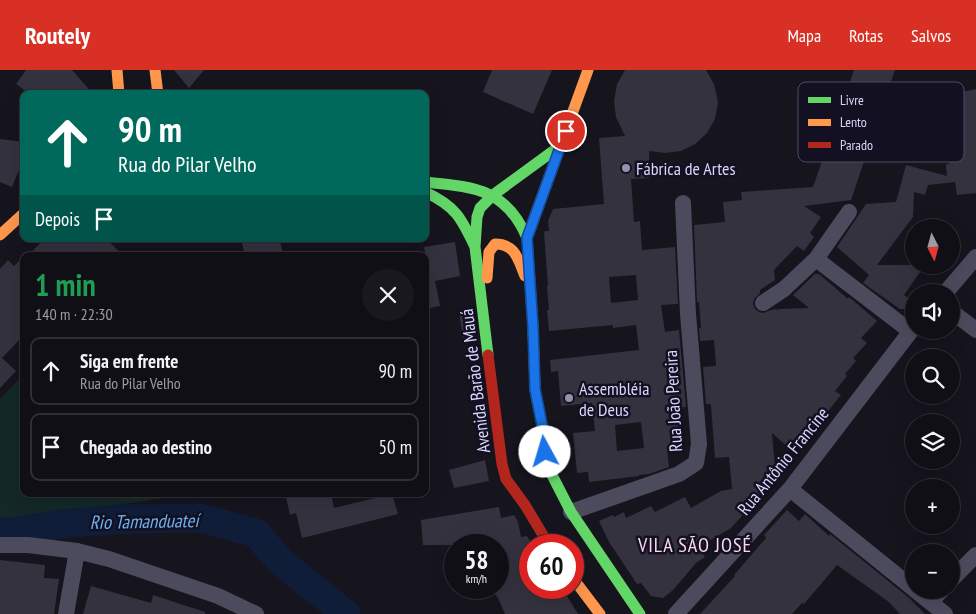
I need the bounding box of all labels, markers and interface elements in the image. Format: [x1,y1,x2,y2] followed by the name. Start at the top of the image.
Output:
[25,20,90,51] text: Routely
[787,24,821,47] text: Mapa
[849,24,883,47] text: Rotas
[911,24,951,47] text: Salvos
[798,82,964,162] legend
[840,91,864,109] text: Livre
[118,106,182,152] text: 90 m
[35,110,100,175] icon: ahead
[545,110,587,152] pin
[840,113,867,131] text: Lento
[552,117,580,145] icon: arrive
[840,136,873,154] text: Parado
[118,150,257,178] text: Rua do Pilar Velho
[636,157,735,180] place label: Fábrica de Artes
[620,162,632,174] marker: Fábrica de Artes
[90,205,118,233] icon: arrive
[35,207,80,231] text: Depois
[905,219,960,274] north arrow
[905,219,960,599] map controls
[35,265,96,304] text: 1 min
[362,269,414,321] button: close
[905,284,960,339] button: sound
[35,304,113,324] text: 140 m · 22:30
[455,308,495,454] street label: Avenida Barão de Mauá
[80,349,178,373] text: Siga em frente
[905,349,960,404] button: search
[659,350,687,452] street label: Rua João Pereira
[37,357,65,385] icon: ahead
[379,359,412,383] text: 90 m
[80,373,181,393] text: Rua do Pilar Velho
[579,377,649,421] place label: Assembléia de Deus
[563,392,575,404] marker: Assembléia de Deus
[732,402,834,520] street label: Rua Antônio Francine
[905,414,960,469] button: layers
[518,425,570,477] position arrow
[37,433,65,461] icon: arrive
[80,435,212,459] text: Chegada ao destino
[379,435,412,459] text: 50 m
[905,479,960,534] button: +
[89,508,203,534] water label: Rio Tamanduateí
[637,532,752,558] district label: VILA SÃO JOSÉ
[519,534,584,599] speed limit sign: 60
[465,544,488,576] text: 58
[905,544,960,599] button: −
[466,571,487,586] text: km/h

